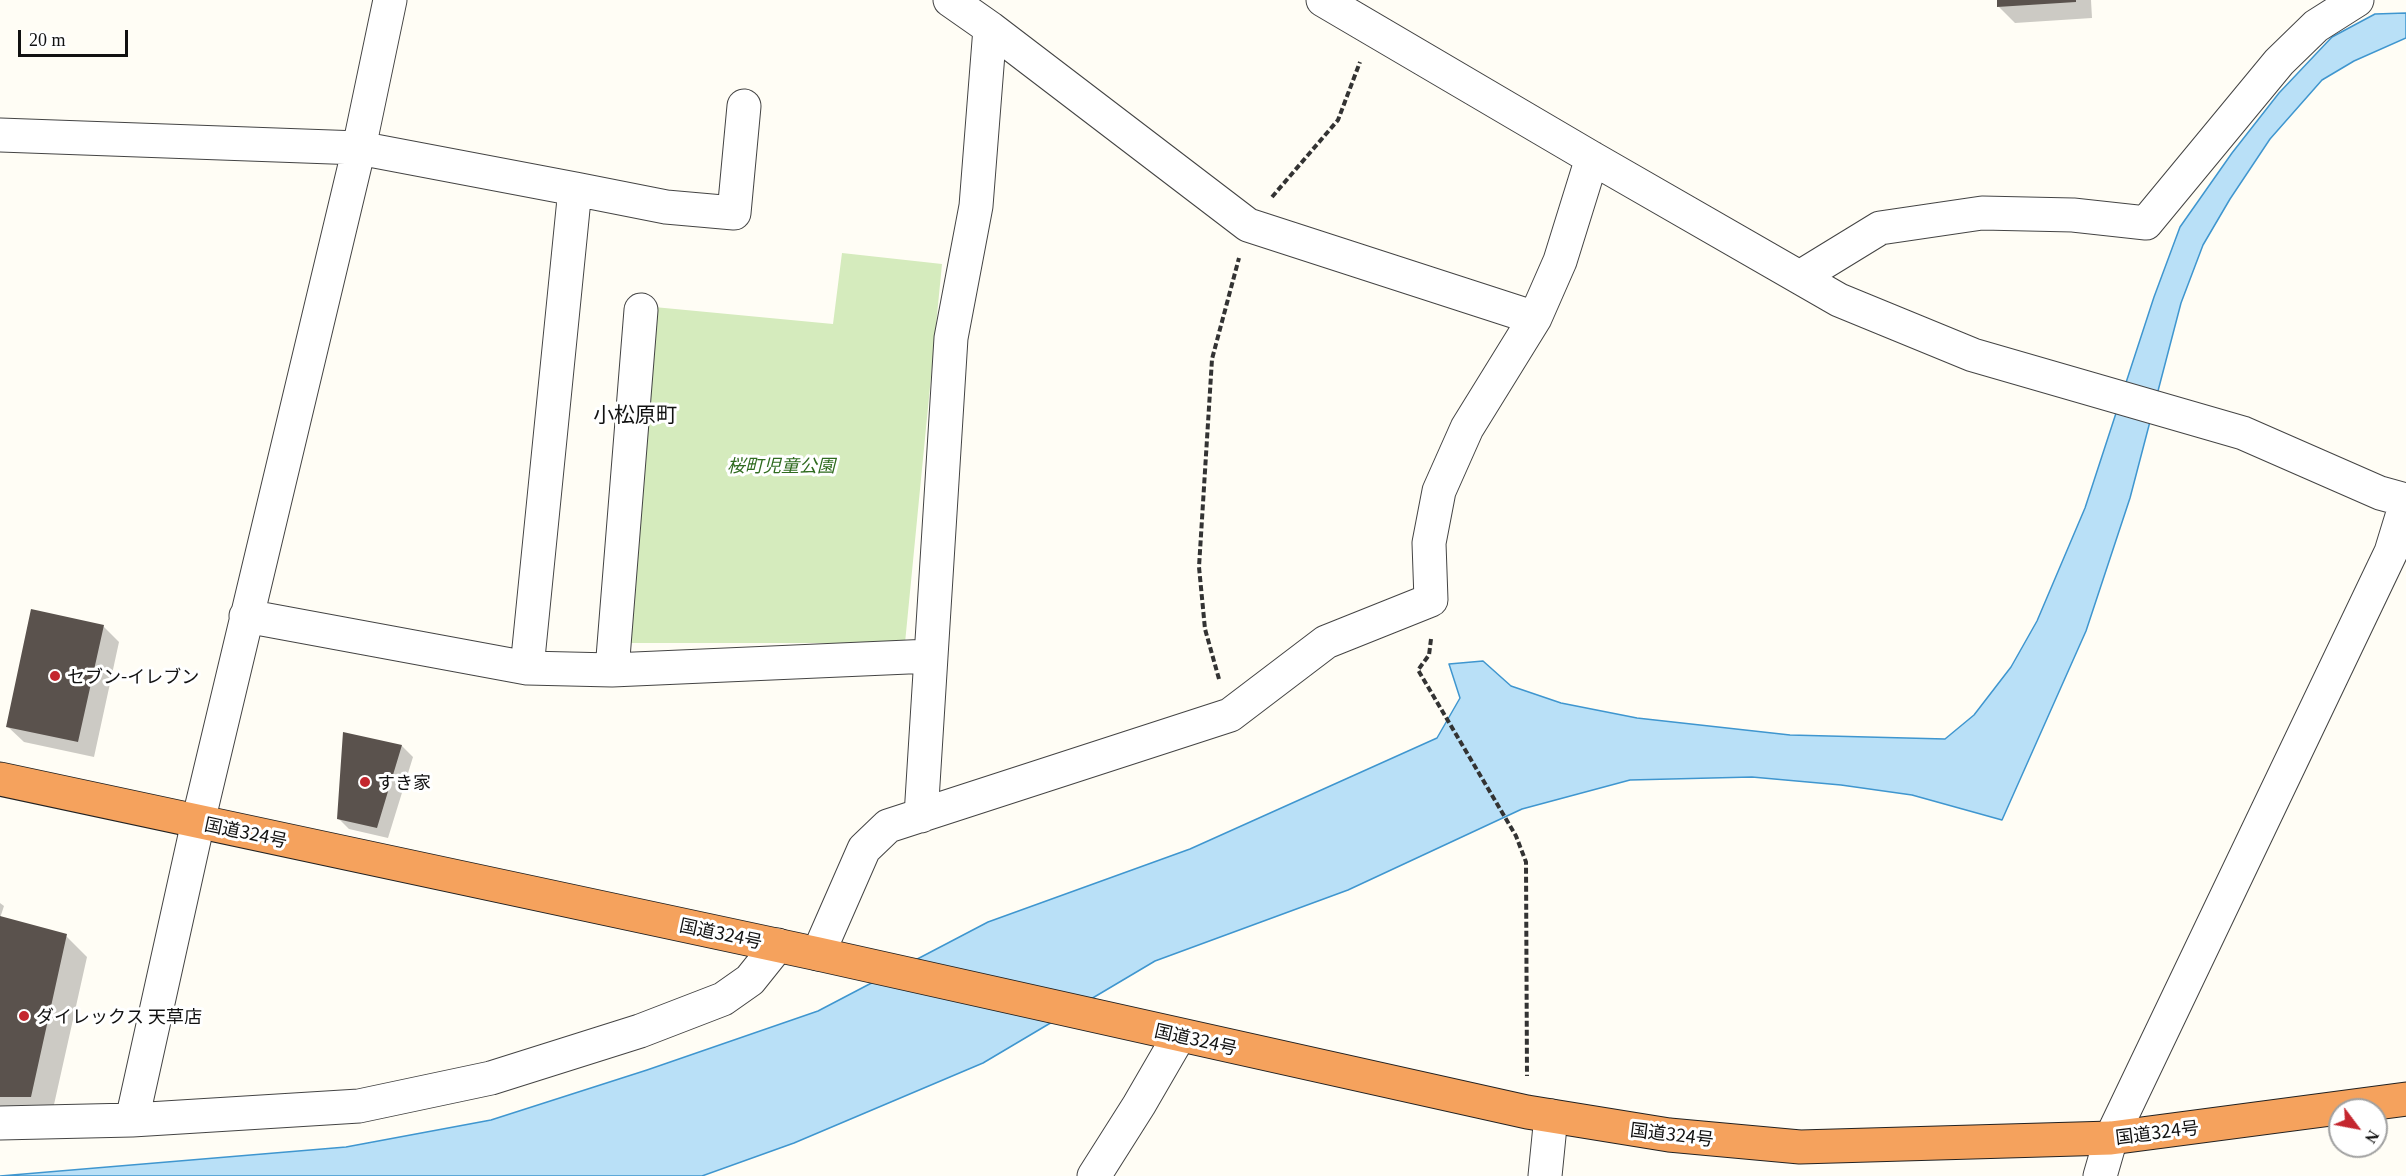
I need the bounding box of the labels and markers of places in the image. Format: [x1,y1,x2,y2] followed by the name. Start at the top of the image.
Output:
[67,665,199,687] place label: セブン-イレブン
[48,669,62,683] marker: セブン-イレブン
[377,771,431,793] place label: すき家
[358,775,372,789] marker: すき家
[36,1005,202,1027] place label: ダイレックス 天草店
[17,1009,31,1023] marker: ダイレックス 天草店

